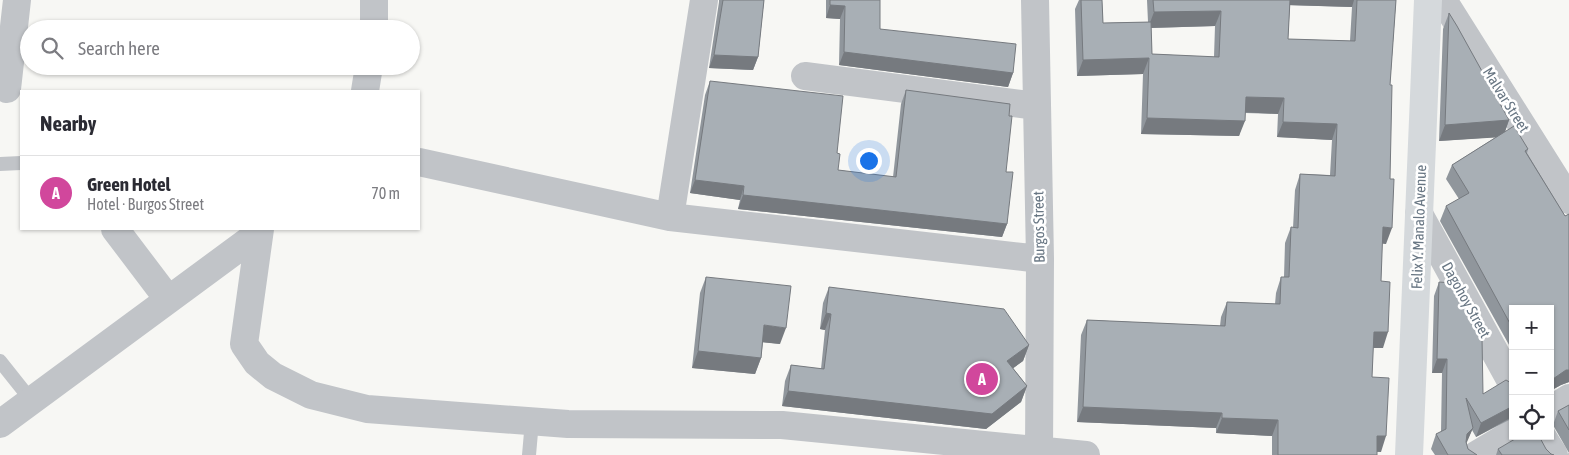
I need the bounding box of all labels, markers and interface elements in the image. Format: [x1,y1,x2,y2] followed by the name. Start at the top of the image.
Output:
[20,20,420,75] search box
[38,34,66,62] icon: search
[78,37,160,59] text: Search here
[1480,64,1533,135] street label: Malvar Street
[40,111,96,135] text: Nearby
[856,148,882,174] your location
[1408,164,1429,289] street label: Felix Y. Manalo Avenue
[87,173,171,195] text: Green Hotel
[52,184,60,202] text: A
[371,184,400,202] text: 70 m
[1029,191,1048,263] street label: Burgos Street
[87,195,204,213] text: Hotel · Burgos Street
[1439,259,1494,341] street label: Dagohoy Street
[1509,305,1554,440] map controls
[1509,305,1554,350] button: +
[1509,350,1554,395] button: −
[966,360,998,398] pin: A
[1509,395,1554,440] button: locate

